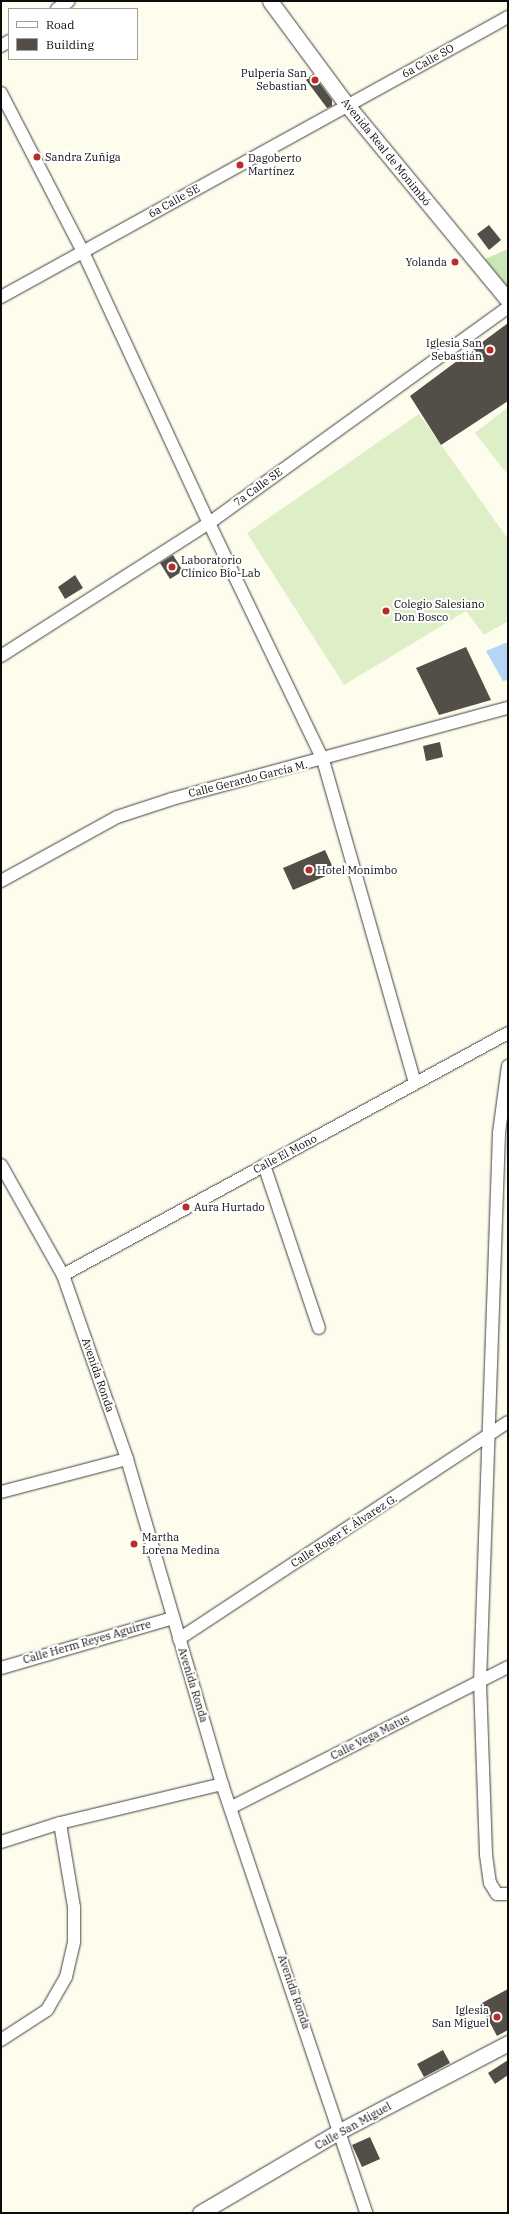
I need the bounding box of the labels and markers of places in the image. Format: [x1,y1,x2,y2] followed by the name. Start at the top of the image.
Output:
[241,67,307,93] place label: Pulpería San Sebastian
[310,75,320,85] marker: Pulpería San Sebastian
[45,150,121,164] place label: Sandra Zuñiga
[32,152,42,162] marker: Sandra Zuñiga
[248,152,301,178] place label: Dagoberto Martínez
[235,160,245,170] marker: Dagoberto Martínez
[406,255,447,269] place label: Yolanda
[450,257,460,267] marker: Yolanda
[426,337,482,363] place label: Iglesia San Sebastián
[485,345,495,355] marker: Iglesia San Sebastián
[181,554,260,580] place label: Laboratorio Clínico Bio-Lab
[166,561,178,573] marker: Laboratorio Clínico Bio-Lab
[394,598,484,624] place label: Colegio Salesiano Don Bosco
[381,606,391,616] marker: Colegio Salesiano Don Bosco
[317,863,397,877] place label: Hotel Monimbo
[304,865,314,875] marker: Hotel Monimbo
[194,1200,265,1214] place label: Aura Hurtado
[181,1202,191,1212] marker: Aura Hurtado
[142,1531,220,1557] place label: Martha Lorena Medina
[129,1539,139,1549] marker: Martha Lorena Medina
[432,2004,489,2030] place label: Iglesia San Miguel
[492,2012,502,2022] marker: Iglesia San Miguel

